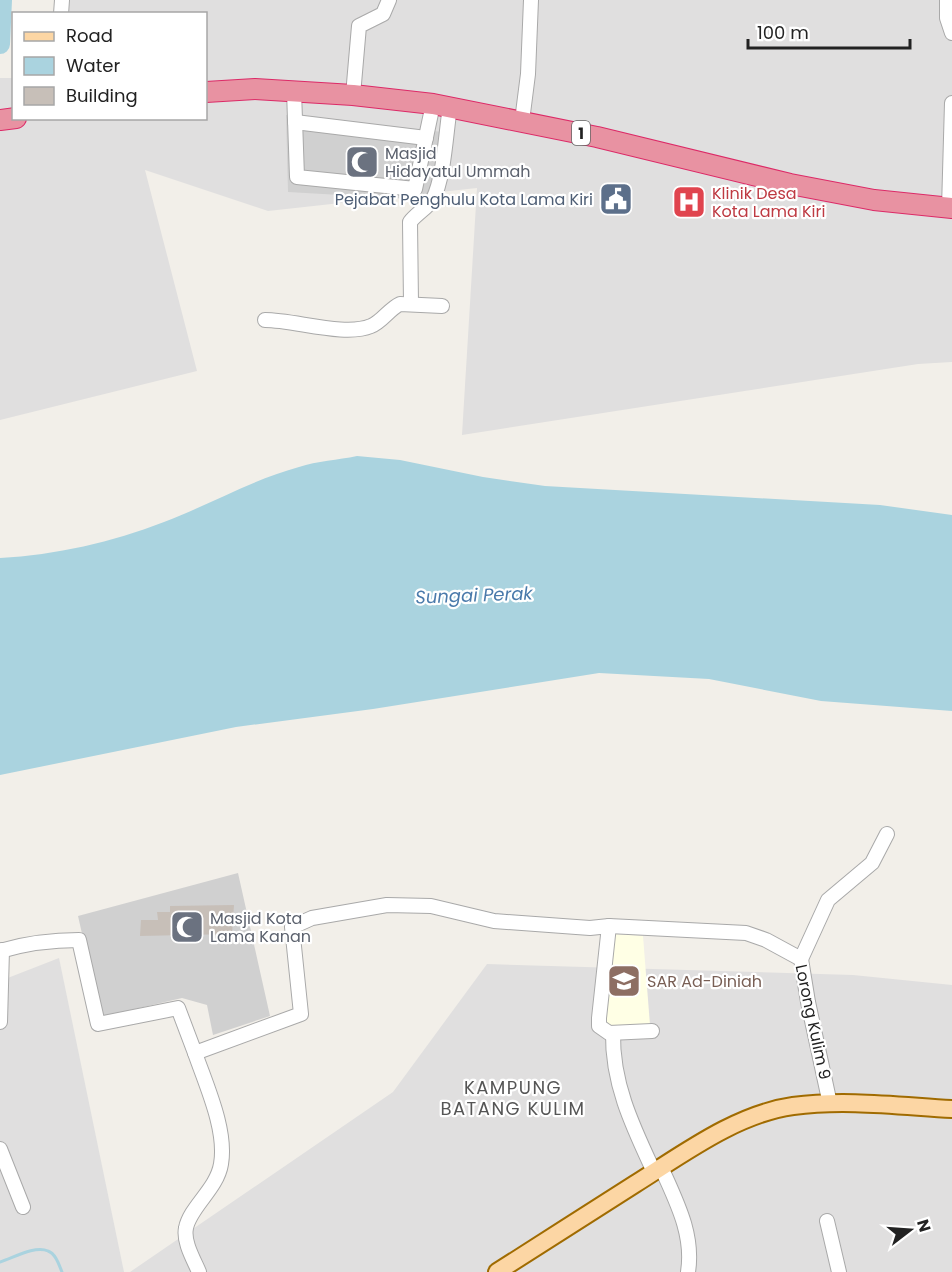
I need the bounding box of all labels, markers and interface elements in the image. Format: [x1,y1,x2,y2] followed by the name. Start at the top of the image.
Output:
[12,12,207,120] legend
[748,12,910,50] scale bar
[757,20,809,45] text: 100 m
[66,23,113,48] text: Road
[66,53,120,78] text: Water
[66,83,138,108] text: Building
[572,121,590,145] road number: 1
[385,142,531,183] place label: Masjid Hidayatul Ummah
[344,144,380,180] mosque icon: Masjid Hidayatul Ummah
[598,181,634,217] public building icon: Pejabat Penghulu Kota Lama Kiri
[712,182,825,223] place label: Klinik Desa Kota Lama Kiri
[671,184,707,220] hospital icon: Klinik Desa Kota Lama Kiri
[335,188,593,211] place label: Pejabat Penghulu Kota Lama Kiri
[415,580,534,610] water label: Sungai Perak
[210,907,311,948] place label: Masjid Kota Lama Kanan
[169,909,205,945] mosque icon: Masjid Kota Lama Kanan
[790,962,836,1082] street label: Lorong Kulim 9
[606,963,642,999] school or university icon: SAR Ad-Diniah
[647,970,762,993] place label: SAR Ad-Diniah
[440,1075,586,1121] district label: KAMPUNG BATANG KULIM
[880,1200,940,1260] north arrow
[911,1217,937,1235] text: N

